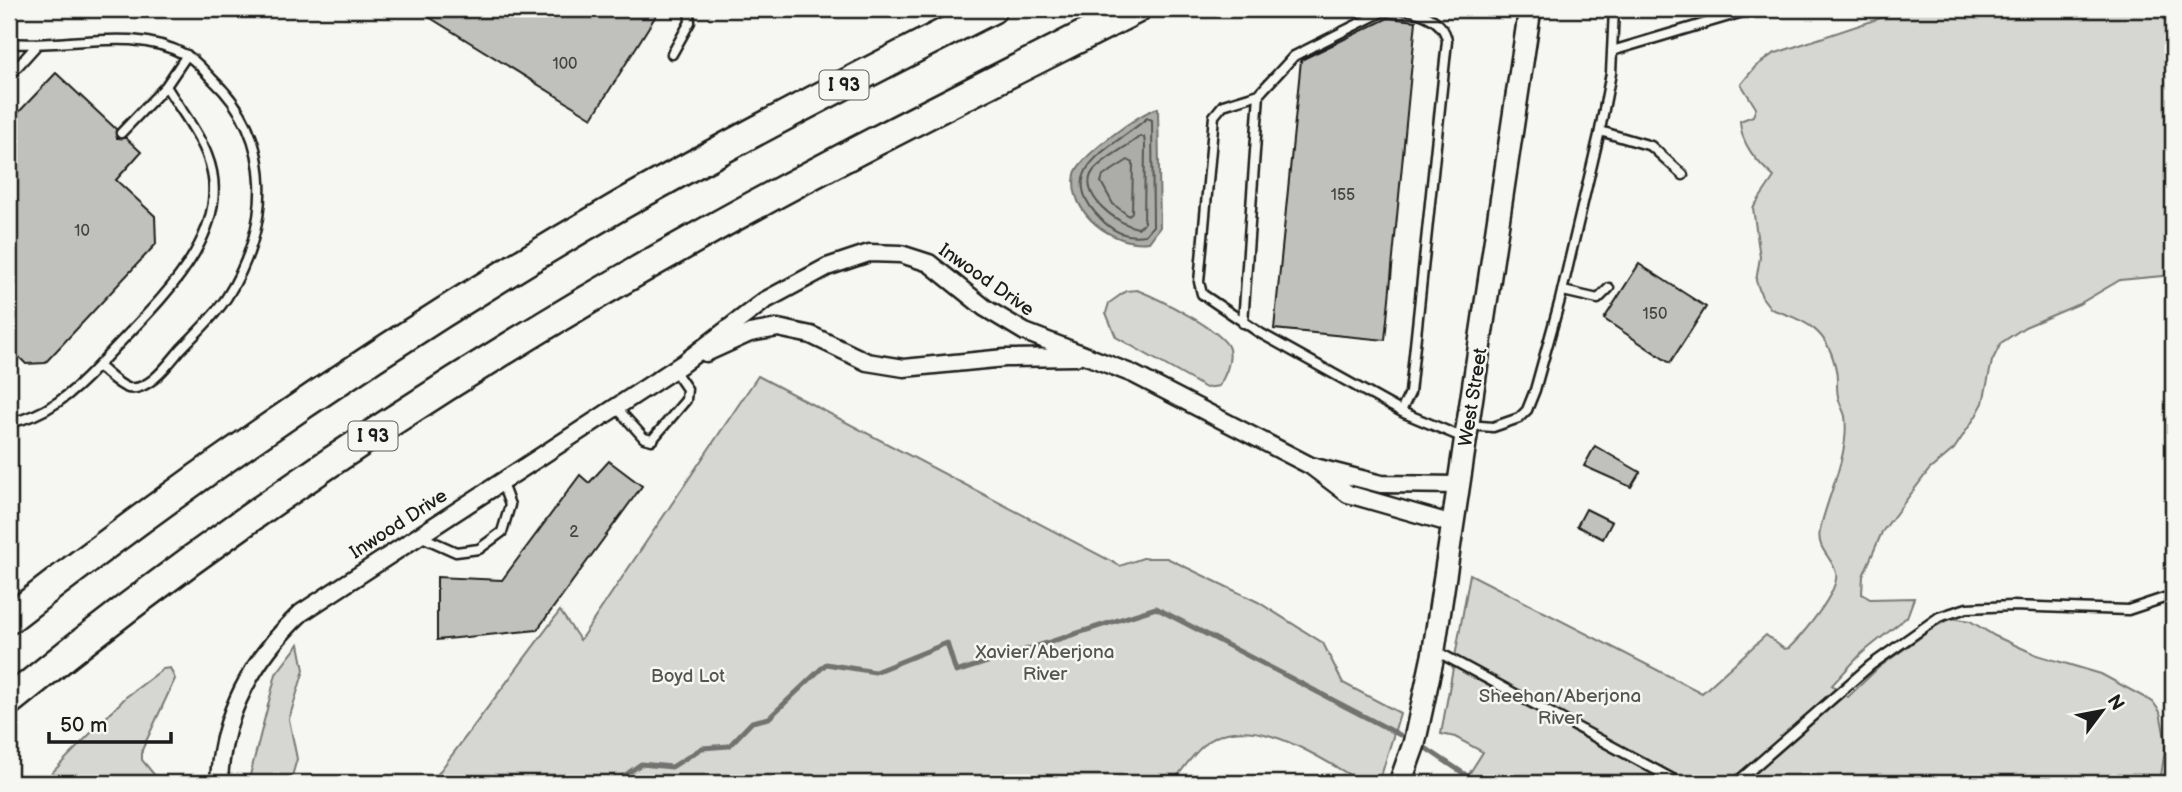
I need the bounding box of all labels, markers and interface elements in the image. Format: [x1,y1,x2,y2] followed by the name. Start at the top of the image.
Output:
[552,55,578,74] house number: 100
[820,70,868,100] road number: I 93
[1331,186,1355,205] house number: 155
[74,222,90,241] house number: 10
[934,239,1038,322] street label: Inwood Drive
[1643,305,1667,324] house number: 150
[1454,346,1493,448] street label: West Street
[348,422,398,450] road number: I 93
[346,484,452,564] street label: Inwood Drive
[569,523,579,542] house number: 2
[975,641,1114,686] park label: Xavier/Aberjona River
[651,665,725,688] park label: Boyd Lot
[2066,676,2136,746] north arrow
[1479,685,1641,730] park label: Sheehan/Aberjona River
[2102,691,2129,715] text: N
[49,701,172,745] scale bar
[60,713,107,738] text: 50 m

